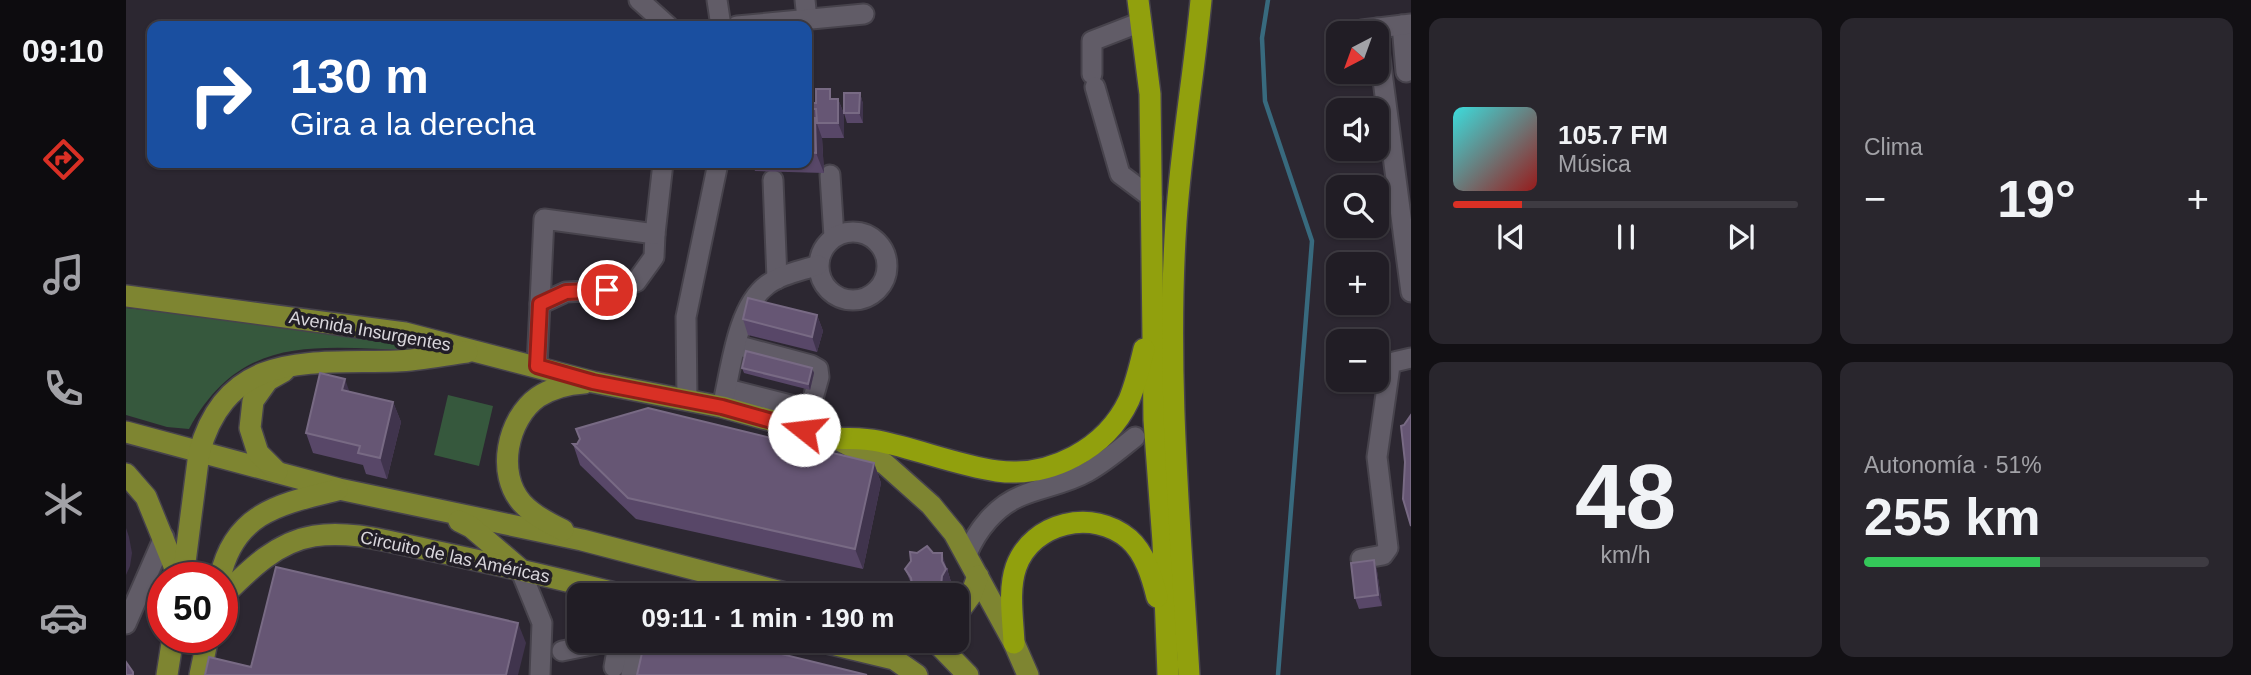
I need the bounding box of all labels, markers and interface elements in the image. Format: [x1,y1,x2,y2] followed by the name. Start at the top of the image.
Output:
[1326,21,1390,84] north arrow
[1326,21,1389,392] map controls
[22,33,104,69] text: 09:10
[175,49,266,140] icon: right
[290,49,429,103] text: 130 m
[1326,98,1389,161] button: sound
[290,106,535,142] text: Gira a la derecha
[1558,120,1668,150] text: 105.7 FM
[1864,134,1923,160] text: Clima
[39,135,88,184] icon: directions
[1558,151,1631,177] text: Música
[1997,170,2076,228] text: 19°
[1326,175,1389,238] button: search
[1864,178,1886,220] text: −
[2187,178,2209,220] text: +
[1492,218,1530,256] icon: previous
[1607,218,1645,256] icon: pause
[1722,218,1760,256] icon: next
[39,250,88,299] icon: music
[1326,252,1389,315] button: +
[577,260,637,320] pin
[588,271,626,309] icon: arrive
[288,307,452,355] street label: Avenida Insurgentes
[1326,329,1389,392] button: −
[39,364,88,413] icon: phone
[767,393,841,467] position arrow
[1575,446,1676,547] text: 48
[1864,452,2042,478] text: Autonomía · 51%
[39,479,88,528] icon: climate
[1864,488,2040,546] text: 255 km
[358,527,552,587] street label: Circuito de las Américas
[1601,542,1650,568] text: km/h
[147,562,238,653] speed limit sign: 50
[39,593,88,642] icon: car
[642,603,894,633] text: 09:11 · 1 min · 190 m

